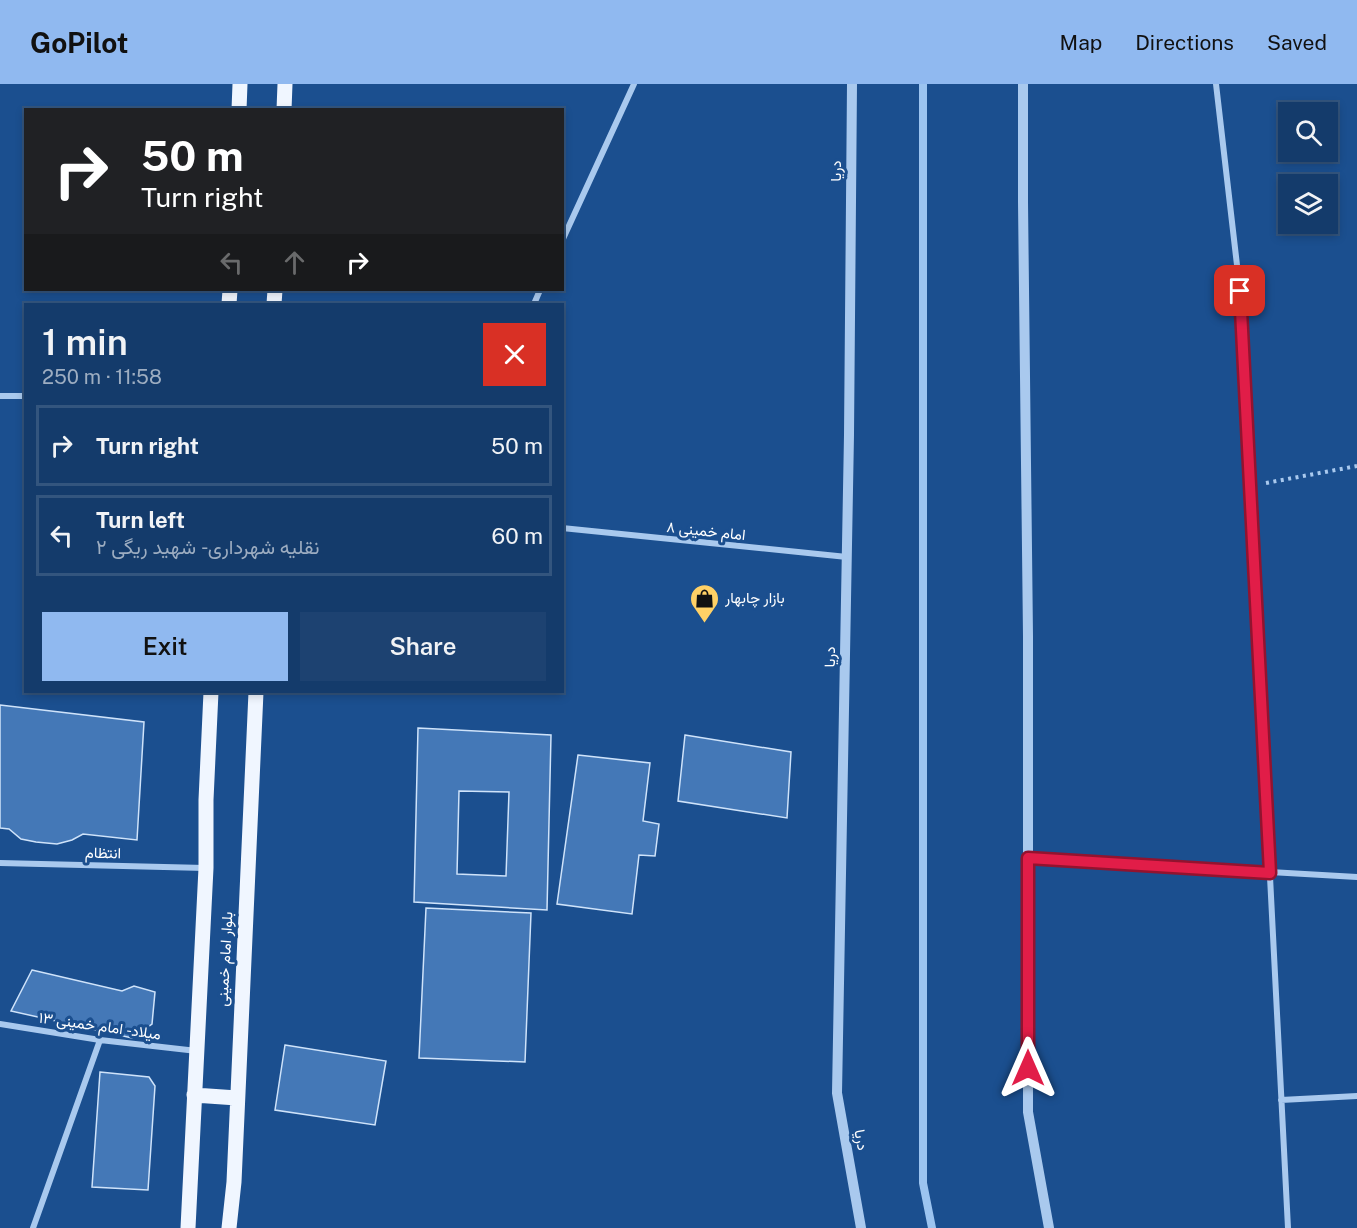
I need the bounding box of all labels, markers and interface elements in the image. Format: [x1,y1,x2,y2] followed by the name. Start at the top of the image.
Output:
[30,26,129,59] text: GoPilot
[1060,30,1102,55] text: Map
[1135,30,1234,55] text: Directions
[1267,30,1327,55] text: Saved
[1278,102,1338,234] map controls
[1278,102,1338,162] button: search
[141,131,244,180] text: 50 m
[42,132,120,210] icon: right
[827,161,845,181] street label: دریا
[1278,174,1338,234] button: layers
[141,181,264,213] text: Turn right
[215,246,248,279] icon: left
[278,246,311,279] icon: ahead
[341,246,374,279] icon: right
[1214,265,1265,316] pin
[1223,274,1256,307] icon: arrive
[42,321,128,363] text: 1 min
[483,323,546,386] button: close
[42,365,162,389] text: 250 m · 11:58
[45,429,78,462] icon: right
[96,433,199,459] text: Turn right
[491,433,543,459] text: 50 m
[96,507,185,533] text: Turn left
[666,518,746,545] street label: امام خمینی ۸
[45,519,78,552] icon: left
[492,523,543,549] text: 60 m
[96,535,319,559] text: نقلیه شهرداری - شهید ریگی ۲
[688,582,720,624] shop icon: بازار چابهار
[724,589,785,608] place label: بازار چابهار
[42,612,288,681] button: Exit
[300,612,546,681] button: Share
[821,646,839,668] street label: دریا
[85,844,121,863] street label: انتظام
[214,911,237,1007] street label: بلوار امام خمینی
[38,1009,162,1044] street label: میلاد - امام خمینی ۱۳
[996,1036,1060,1100] position arrow
[850,1128,872,1152] street label: دریا

